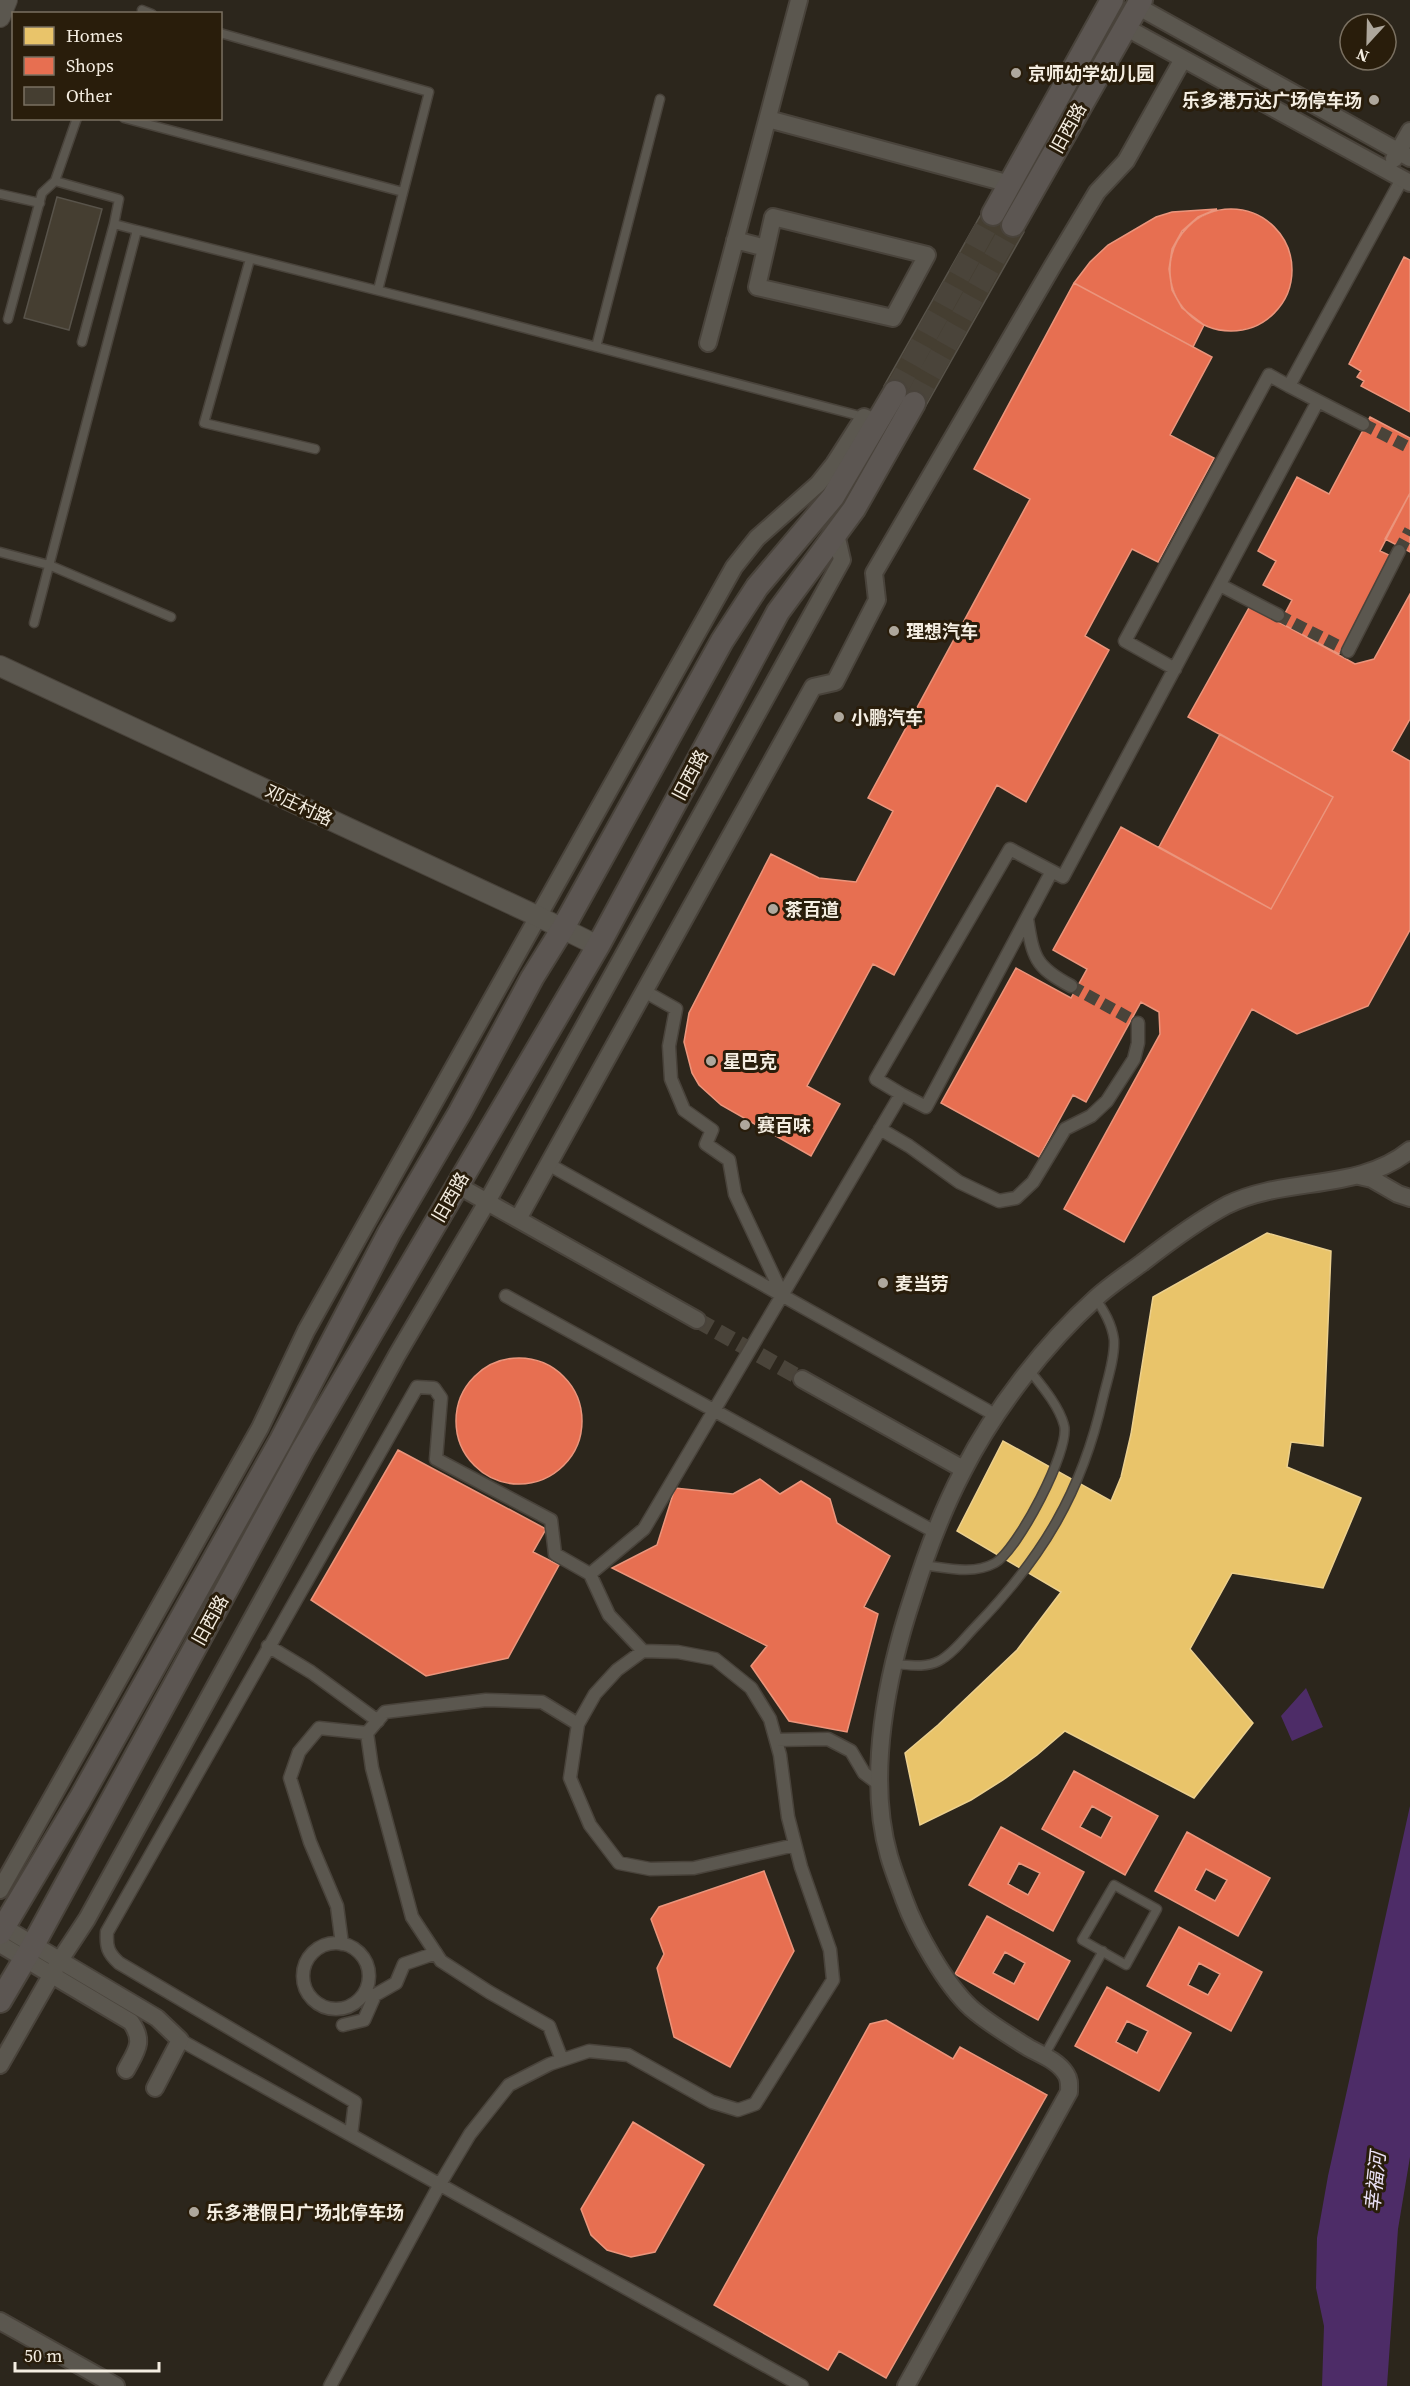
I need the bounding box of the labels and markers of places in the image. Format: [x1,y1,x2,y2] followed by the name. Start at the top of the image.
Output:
[1028,61,1154,86] place label: 京师幼学幼儿园
[1009,66,1023,80] marker: 京师幼学幼儿园
[1182,88,1362,113] place label: 乐多港万达广场停车场
[1367,93,1381,107] marker: 乐多港万达广场停车场
[906,619,978,644] place label: 理想汽车
[887,624,901,638] marker: 理想汽车
[851,705,923,730] place label: 小鹏汽车
[832,710,846,724] marker: 小鹏汽车
[785,897,839,922] place label: 茶百道
[766,902,780,916] marker: 茶百道
[723,1049,777,1074] place label: 星巴克
[704,1054,718,1068] marker: 星巴克
[757,1113,811,1138] place label: 赛百味
[738,1118,752,1132] marker: 赛百味
[895,1271,949,1296] place label: 麦当劳
[876,1276,890,1290] marker: 麦当劳
[206,2200,404,2225] place label: 乐多港假日广场北停车场
[187,2205,201,2219] marker: 乐多港假日广场北停车场

